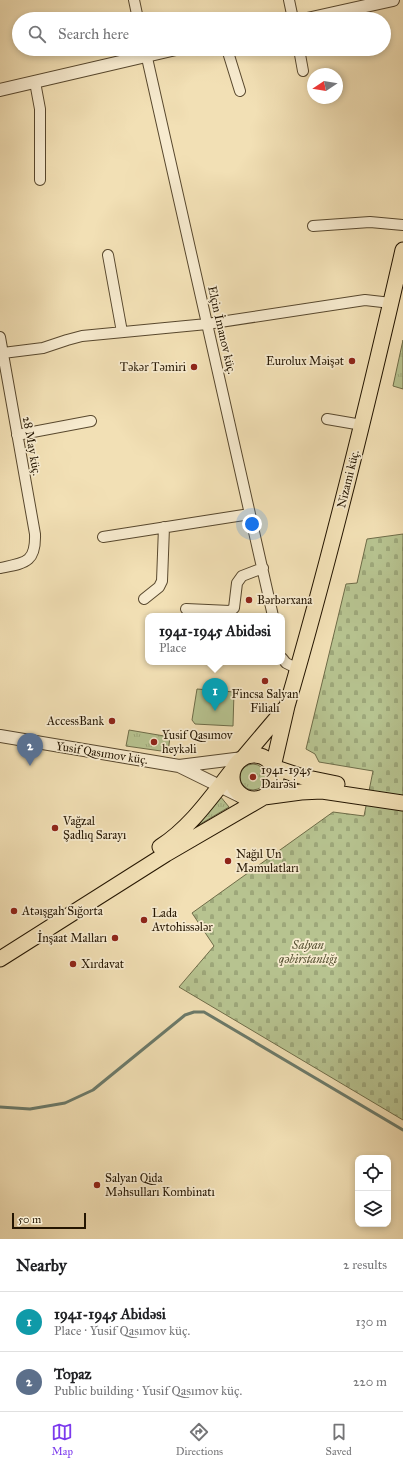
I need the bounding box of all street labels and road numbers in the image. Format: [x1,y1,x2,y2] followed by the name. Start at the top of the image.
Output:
[205,284,240,375] street label: Elçin İmanov küç.
[20,415,44,477] street label: 28 May küç.
[334,448,362,510] street label: Nizami küç.
[55,739,149,767] street label: Yusif Qasımov küç.

